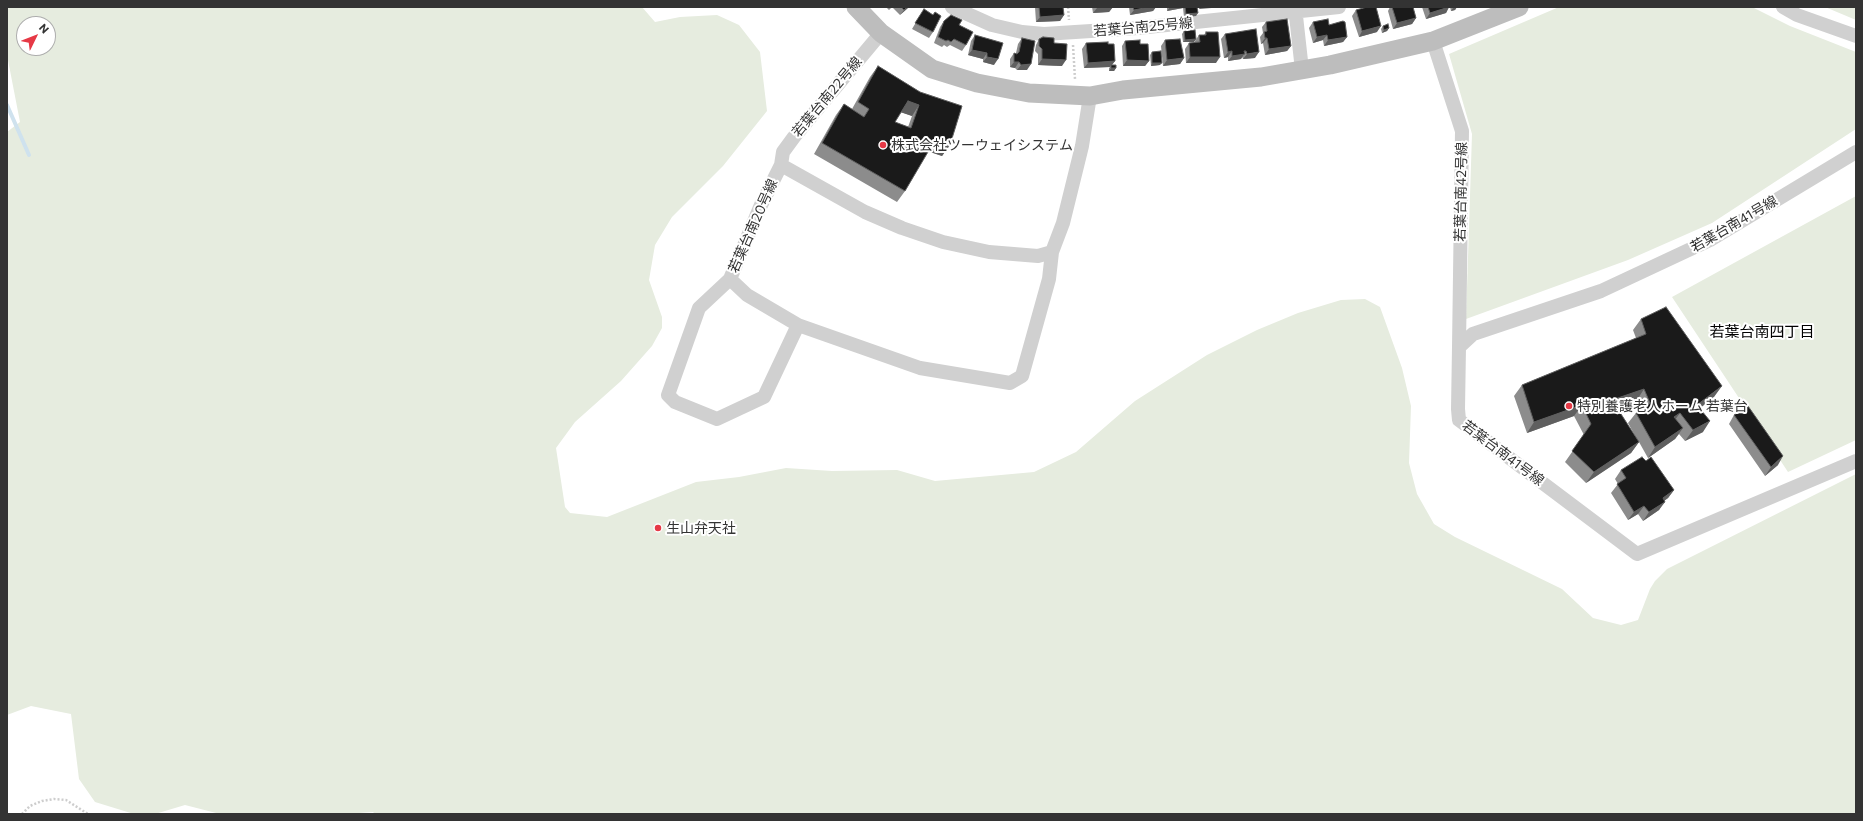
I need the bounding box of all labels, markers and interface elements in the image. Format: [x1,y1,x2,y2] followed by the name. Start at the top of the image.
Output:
[1093,14,1193,40] street label: 若葉台南25号線
[16,16,56,56] north arrow
[37,21,52,36] text: N
[789,53,865,141] street label: 若葉台南22号線
[891,137,1073,153] place label: 株式会社ツーウェイシステム
[878,140,888,150] marker: 株式会社ツーウェイシステム
[1452,142,1470,242] street label: 若葉台南42号線
[725,177,781,275] street label: 若葉台南20号線
[1687,192,1781,256] street label: 若葉台南41号線
[1710,323,1814,341] district label: 若葉台南四丁目
[1577,398,1748,414] place label: 特別養護老人ホーム 若葉台
[1564,401,1574,411] marker: 特別養護老人ホーム 若葉台
[1459,417,1547,489] street label: 若葉台南41号線
[666,520,736,536] place label: 生山弁天社
[653,523,663,533] marker: 生山弁天社

